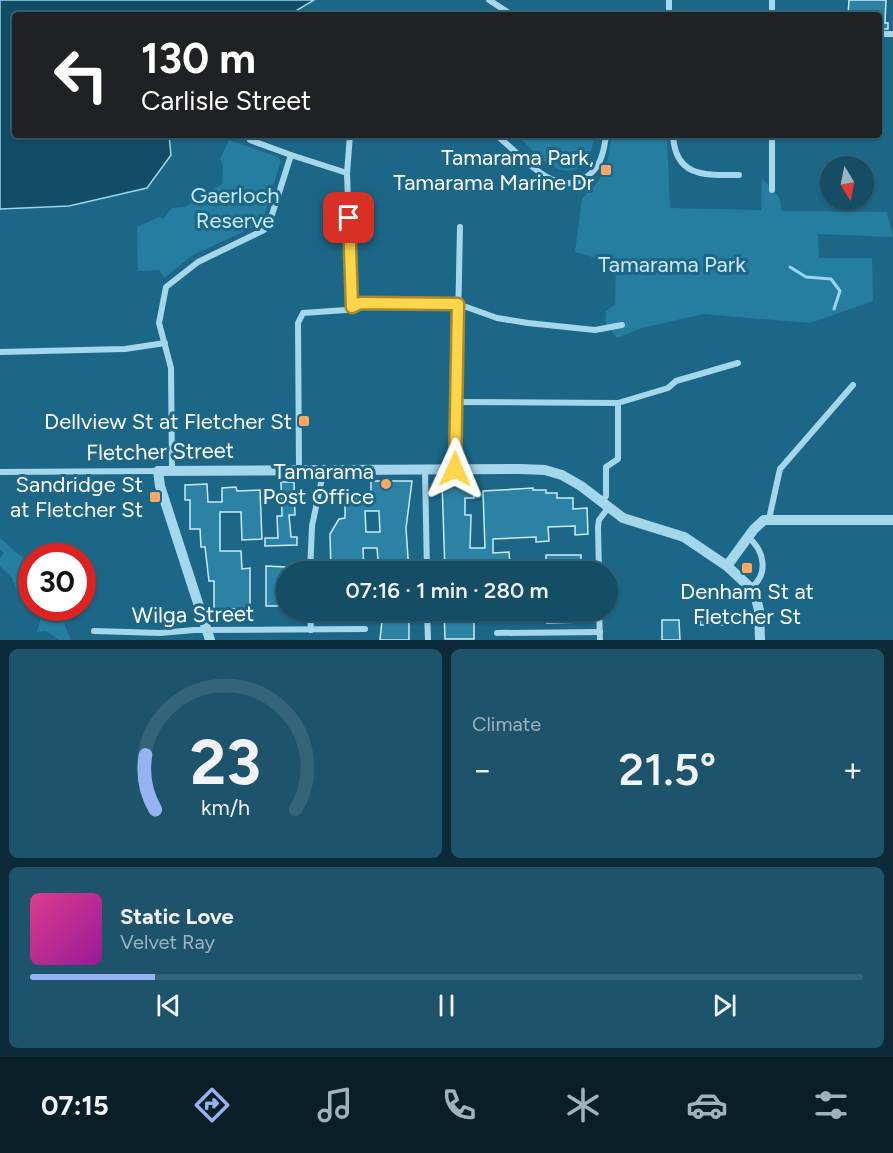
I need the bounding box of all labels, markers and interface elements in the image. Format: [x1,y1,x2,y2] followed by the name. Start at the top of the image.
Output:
[141,33,256,84] text: 130 m
[42,36,120,114] icon: left
[141,84,311,117] text: Carlisle Street
[393,144,595,196] place label: Tamarama Park, Tamarama Marine Dr
[820,156,874,210] north arrow
[820,156,874,210] map controls
[599,163,613,177] marker: Tamarama Park, Tamarama Marine Dr
[190,182,280,234] park label: Gaerloch Reserve
[323,192,374,243] pin
[332,201,365,234] icon: arrive
[598,251,746,278] park label: Tamarama Park
[44,408,292,435] place label: Dellview St at Fletcher St
[297,414,311,428] marker: Dellview St at Fletcher St
[86,437,234,466] street label: Fletcher Street
[423,437,487,501] position arrow
[262,458,374,510] place label: Tamarama Post Office
[10,471,143,523] place label: Sandridge St at Fletcher St
[379,477,393,491] marker: Tamarama Post Office
[148,490,162,504] marker: Sandridge St at Fletcher St
[18,543,96,621] speed limit sign: 30
[740,561,754,575] marker: Denham St at Fletcher St
[346,577,548,604] text: 07:16 · 1 min · 280 m
[680,578,814,630] place label: Denham St at Fletcher St
[132,600,254,629] street label: Wilga Street
[472,712,541,736] text: Climate
[190,725,261,800] text: 23
[619,742,716,796] text: 21.5°
[472,750,493,789] text: −
[842,750,863,789] text: +
[201,796,250,821] text: km/h
[120,903,234,930] text: Static Love
[120,930,215,954] text: Velvet Ray
[152,989,185,1022] icon: previous
[430,989,463,1022] icon: pause
[708,989,741,1022] icon: next
[191,1084,233,1126] icon: directions
[314,1084,356,1126] icon: music
[438,1084,480,1126] icon: phone
[562,1084,604,1126] icon: climate
[686,1084,728,1126] icon: car
[810,1084,852,1126] icon: filters
[41,1089,109,1122] text: 07:15

